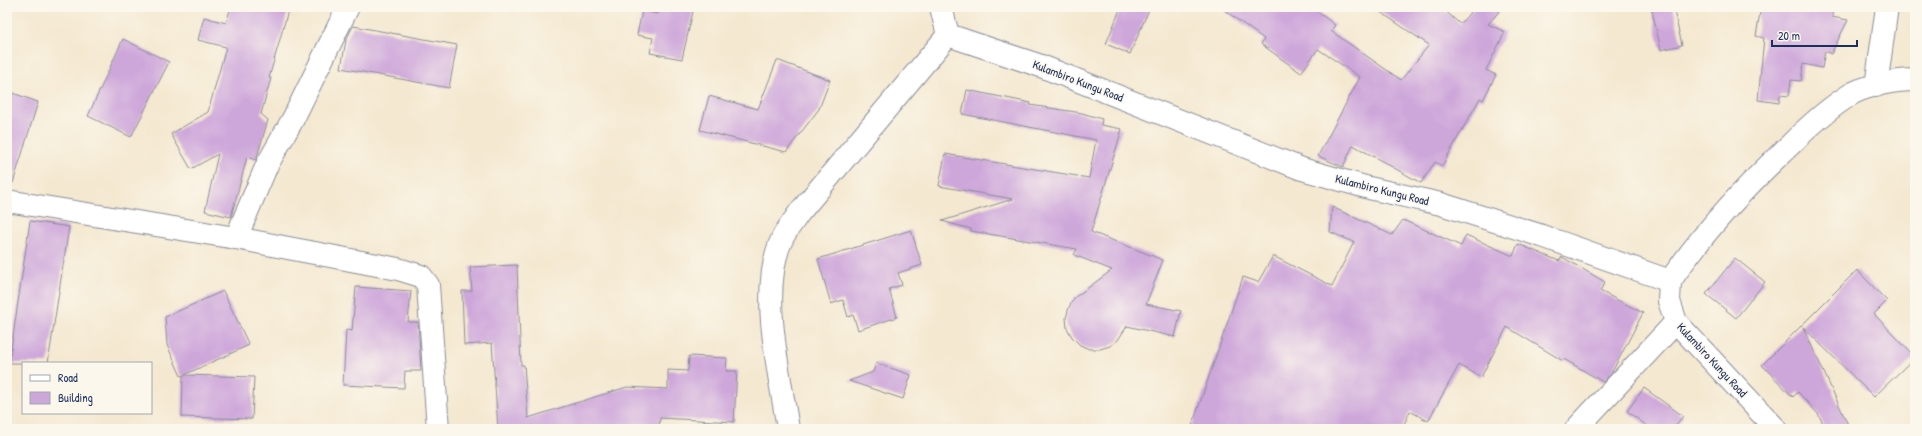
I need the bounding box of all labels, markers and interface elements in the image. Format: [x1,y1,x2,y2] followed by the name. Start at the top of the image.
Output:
[1772,22,1857,48] scale bar
[1778,27,1800,44] text: 20 m
[1030,55,1126,106] street label: Kulambiro Kungu Road
[1333,170,1431,209] street label: Kulambiro Kungu Road
[1673,319,1752,401] street label: Kulambiro Kungu Road
[22,362,152,414] legend
[58,369,78,386] text: Road
[58,389,93,406] text: Building

